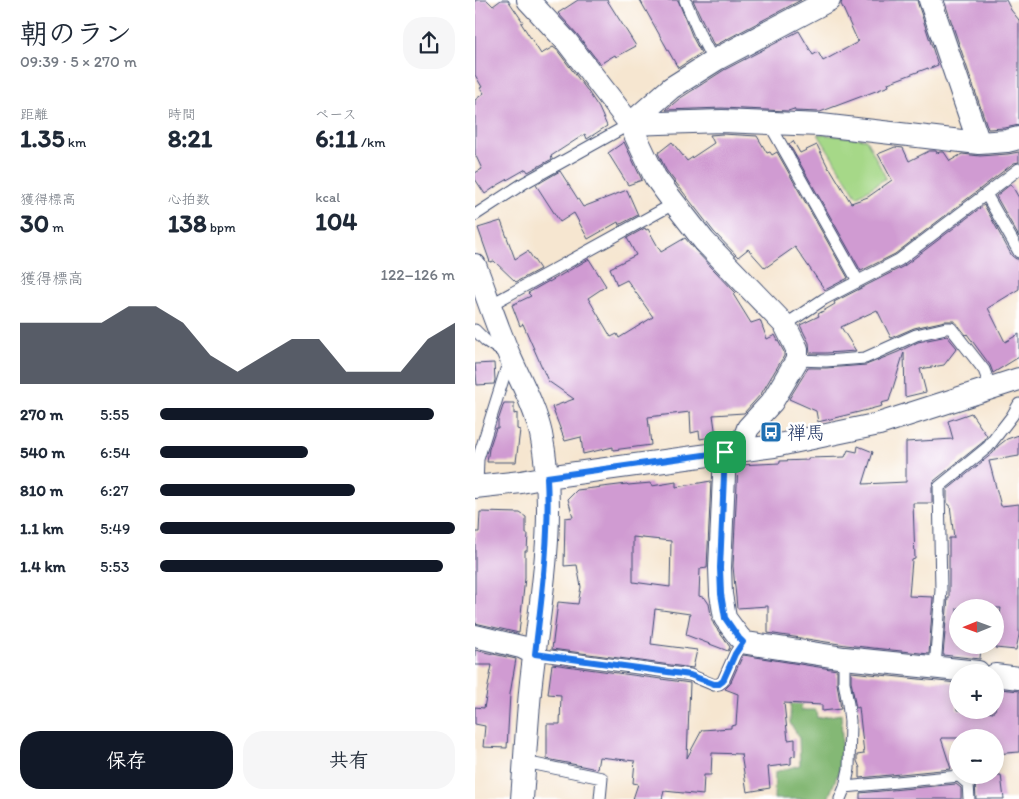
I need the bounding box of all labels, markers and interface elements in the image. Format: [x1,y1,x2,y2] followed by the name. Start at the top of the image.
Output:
[20,16,132,50] text: 朝のラン
[403,17,455,69] button: share
[20,52,137,71] text: 09:39 · 5 × 270 m
[20,106,48,123] text: 距離
[168,106,196,123] text: 時間
[315,106,357,123] text: ペース
[20,123,65,153] text: 1.35
[168,123,212,153] text: 8:21
[315,123,358,153] text: 6:11
[65,134,86,151] text: km
[358,134,385,151] text: /km
[315,189,340,206] text: kcal
[20,191,76,208] text: 獲得標高
[168,191,210,208] text: 心拍数
[315,206,357,236] text: 104
[20,208,49,238] text: 30
[168,208,207,238] text: 138
[49,219,64,236] text: m
[207,219,236,236] text: bpm
[380,265,455,284] text: 122–126 m
[20,269,84,288] text: 獲得標高
[20,405,63,424] text: 270 m
[100,405,129,424] text: 5:55
[759,420,783,444] bus stop icon: 禅馬
[787,421,825,444] place label: 禅馬
[704,431,746,473] pin
[711,438,739,466] icon: arrive
[20,443,65,462] text: 540 m
[100,443,130,462] text: 6:54
[20,481,63,500] text: 810 m
[100,481,129,500] text: 6:27
[20,519,64,538] text: 1.1 km
[100,519,130,538] text: 5:49
[20,557,66,576] text: 1.4 km
[100,557,129,576] text: 5:53
[949,599,1004,654] north arrow
[949,599,1004,784] map controls
[949,664,1004,719] button: +
[949,729,1004,784] button: −
[20,731,233,789] button: 保存
[243,731,455,789] button: 共有

